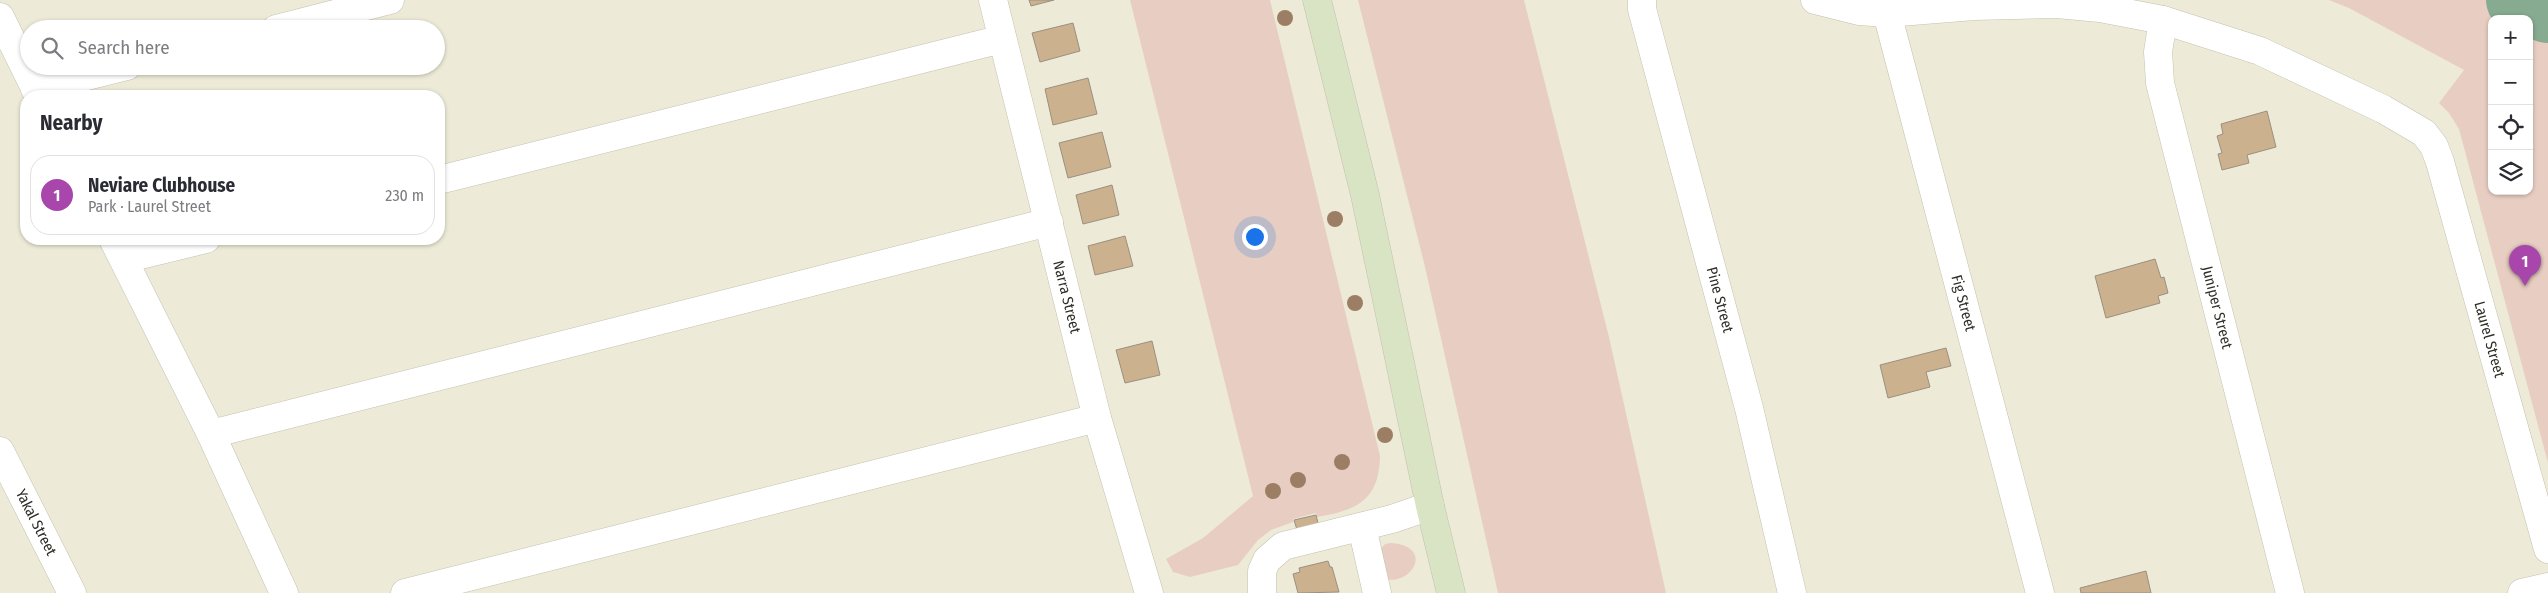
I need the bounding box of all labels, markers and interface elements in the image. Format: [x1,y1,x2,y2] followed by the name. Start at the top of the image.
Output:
[2488,15,2533,195] map controls
[2488,15,2533,60] button: +
[20,20,445,75] search box
[38,34,66,62] icon: search
[78,36,170,59] text: Search here
[2488,60,2533,105] button: −
[2488,105,2533,150] button: locate
[40,110,102,136] text: Nearby
[2488,150,2533,195] button: layers
[88,174,235,197] text: Neviare Clubhouse
[54,186,60,205] text: 1
[385,186,424,205] text: 230 m
[88,197,211,216] text: Park · Laurel Street
[1242,224,1268,250] your location
[2509,245,2541,286] pin: 1
[1049,259,1085,335] street label: Narra Street
[2198,264,2236,351] street label: Juniper Street
[1703,265,1737,335] street label: Pine Street
[1947,273,1980,333] street label: Fig Street
[2470,299,2509,380] street label: Laurel Street
[12,486,61,559] street label: Yakal Street

